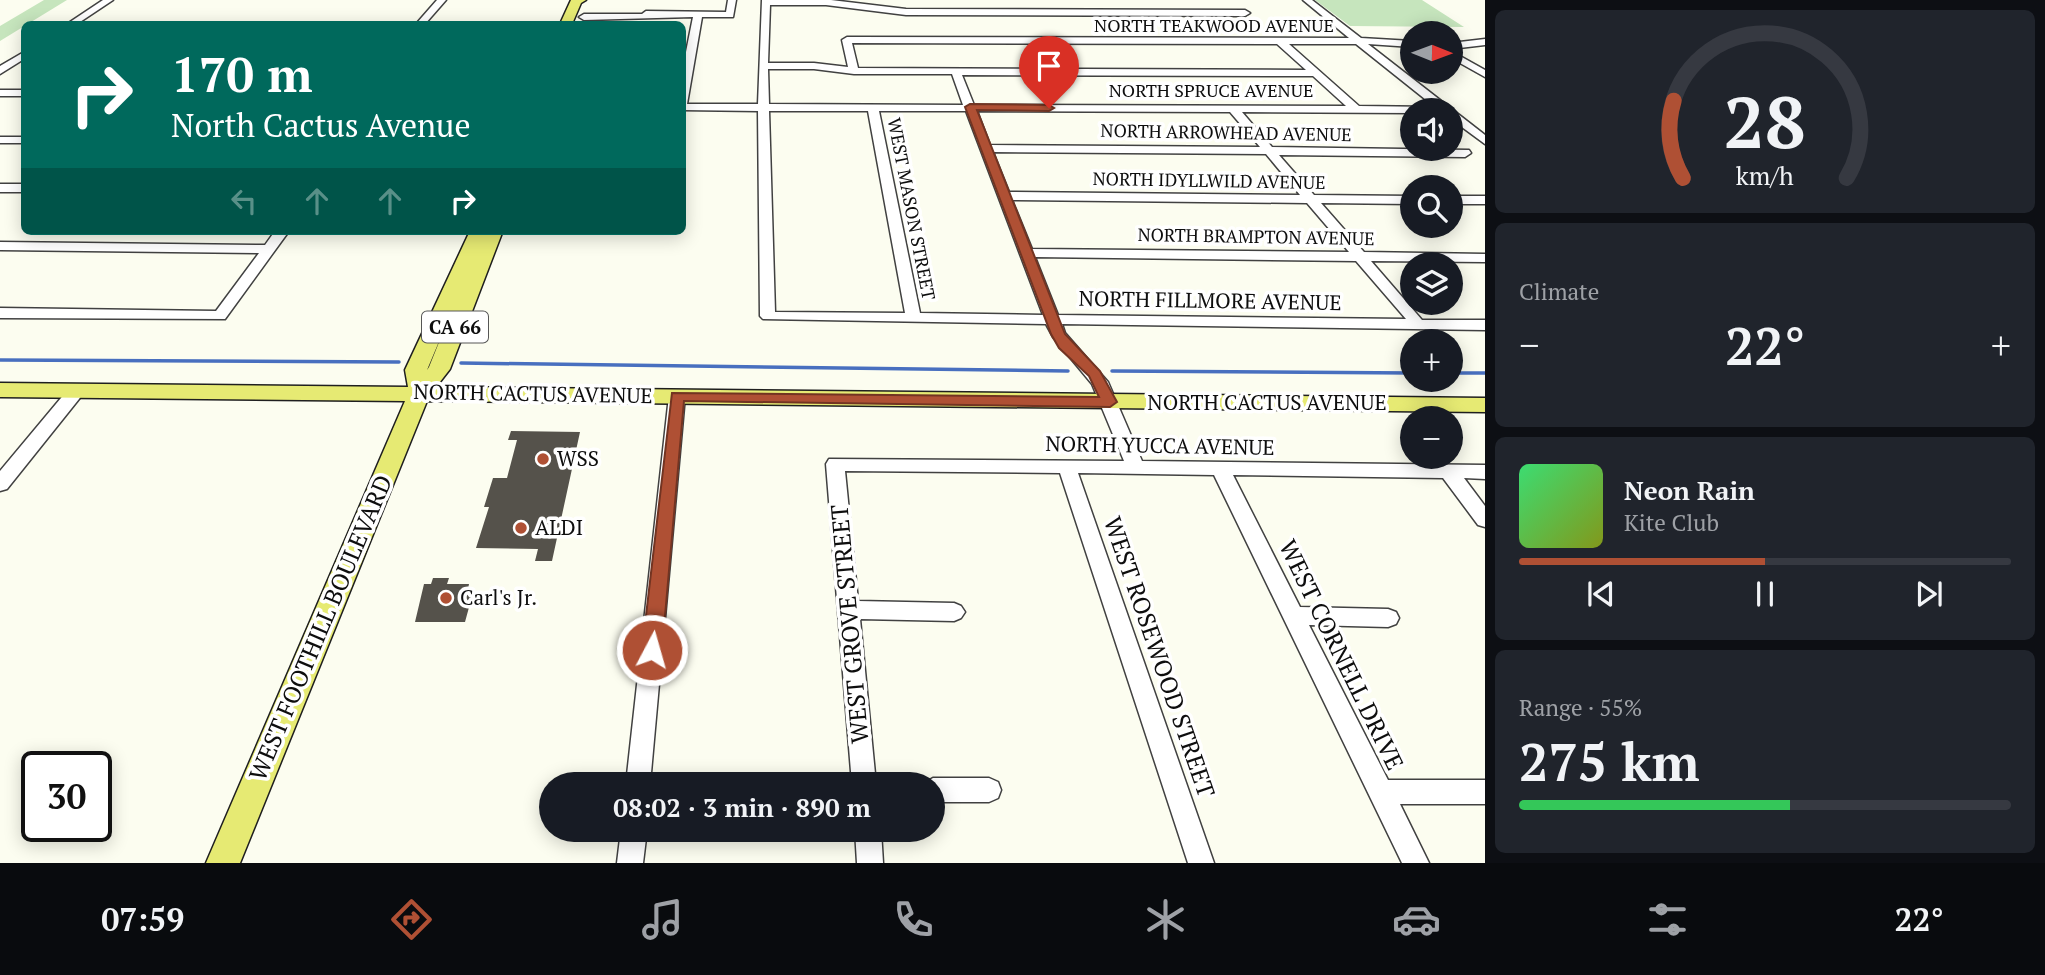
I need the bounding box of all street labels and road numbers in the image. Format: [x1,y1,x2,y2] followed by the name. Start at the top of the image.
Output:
[1094,13,1334,37] street label: NORTH TEAKWOOD AVENUE
[1109,78,1313,102] street label: NORTH SPRUCE AVENUE
[883,116,941,302] street label: WEST MASON STREET
[1100,118,1352,146] street label: NORTH ARROWHEAD AVENUE
[1092,166,1326,194] street label: NORTH IDYLLWILD AVENUE
[1137,222,1375,250] street label: NORTH BRAMPTON AVENUE
[1078,284,1342,316] street label: NORTH FILLMORE AVENUE
[422,312,488,342] road number: CA 66
[413,377,653,409] street label: NORTH CACTUS AVENUE
[1147,388,1387,416] street label: NORTH CACTUS AVENUE
[1045,429,1275,461] street label: NORTH YUCCA AVENUE
[241,470,399,785] street label: WEST FOOTHILL BOULEVARD
[823,503,875,745] street label: WEST GROVE STREET
[1097,512,1223,801] street label: WEST ROSEWOOD STREET
[1272,534,1412,775] street label: WEST CORNELL DRIVE

